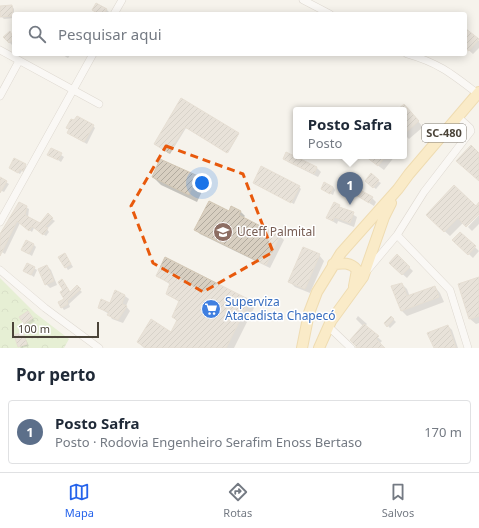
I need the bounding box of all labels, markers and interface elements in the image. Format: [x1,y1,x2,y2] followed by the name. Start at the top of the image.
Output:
[12,12,467,56] search box
[26,23,48,45] icon: search
[58,24,162,44] text: Pesquisar aqui
[293,107,407,159] popup
[308,114,392,134] text: Posto Safra
[422,124,466,142] road number: SC-480
[308,134,342,152] text: Posto
[337,172,363,205] pin: 1
[192,173,212,193] your location
[212,221,234,243] school or university icon: Uceff Palmital
[237,223,315,240] place label: Uceff Palmital
[225,293,336,324] place label: Superviza Atacadista Chapecó
[200,298,222,320] supermarket icon: Superviza Atacadista Chapecó
[12,320,99,339] scale bar
[18,321,50,336] text: 100 m
[16,363,96,386] text: Por perto
[55,413,139,433] text: Posto Safra
[26,423,34,441] text: 1
[424,423,462,441] text: 170 m
[55,433,362,451] text: Posto · Rodovia Engenheiro Serafim Enoss Bertaso
[65,481,94,520] tab: Mapa
[223,481,252,520] tab: Rotas
[382,481,414,520] tab: Salvos

